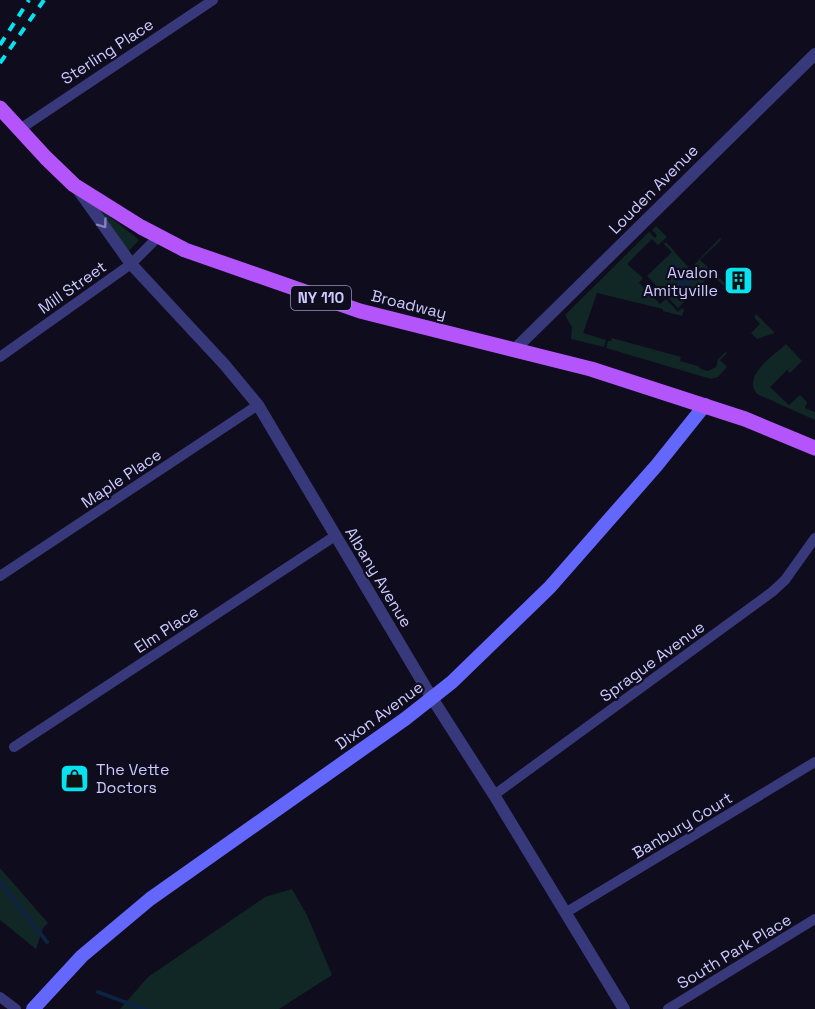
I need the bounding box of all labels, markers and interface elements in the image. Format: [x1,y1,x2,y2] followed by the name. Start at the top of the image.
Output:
[57,14,157,89] street label: Sterling Place
[604,140,703,239] street label: Louden Avenue
[96,218,107,229] one-way arrow
[34,256,111,319] street label: Mill Street
[643,262,718,301] place label: Avalon Amityville
[723,265,755,297] building icon: Avalon Amityville
[369,285,449,324] street label: Broadway
[291,286,351,310] road number: NY 110
[77,444,165,513] street label: Maple Place
[340,523,417,631] street label: Albany Avenue
[130,601,202,658] street label: Elm Place
[596,616,709,707] street label: Sprague Avenue
[331,676,427,754] street label: Dixon Avenue
[96,759,169,798] place label: The Vette Doctors
[59,762,91,794] shop icon: The Vette Doctors
[628,787,736,864] street label: Banbury Court
[673,909,795,994] street label: South Park Place

